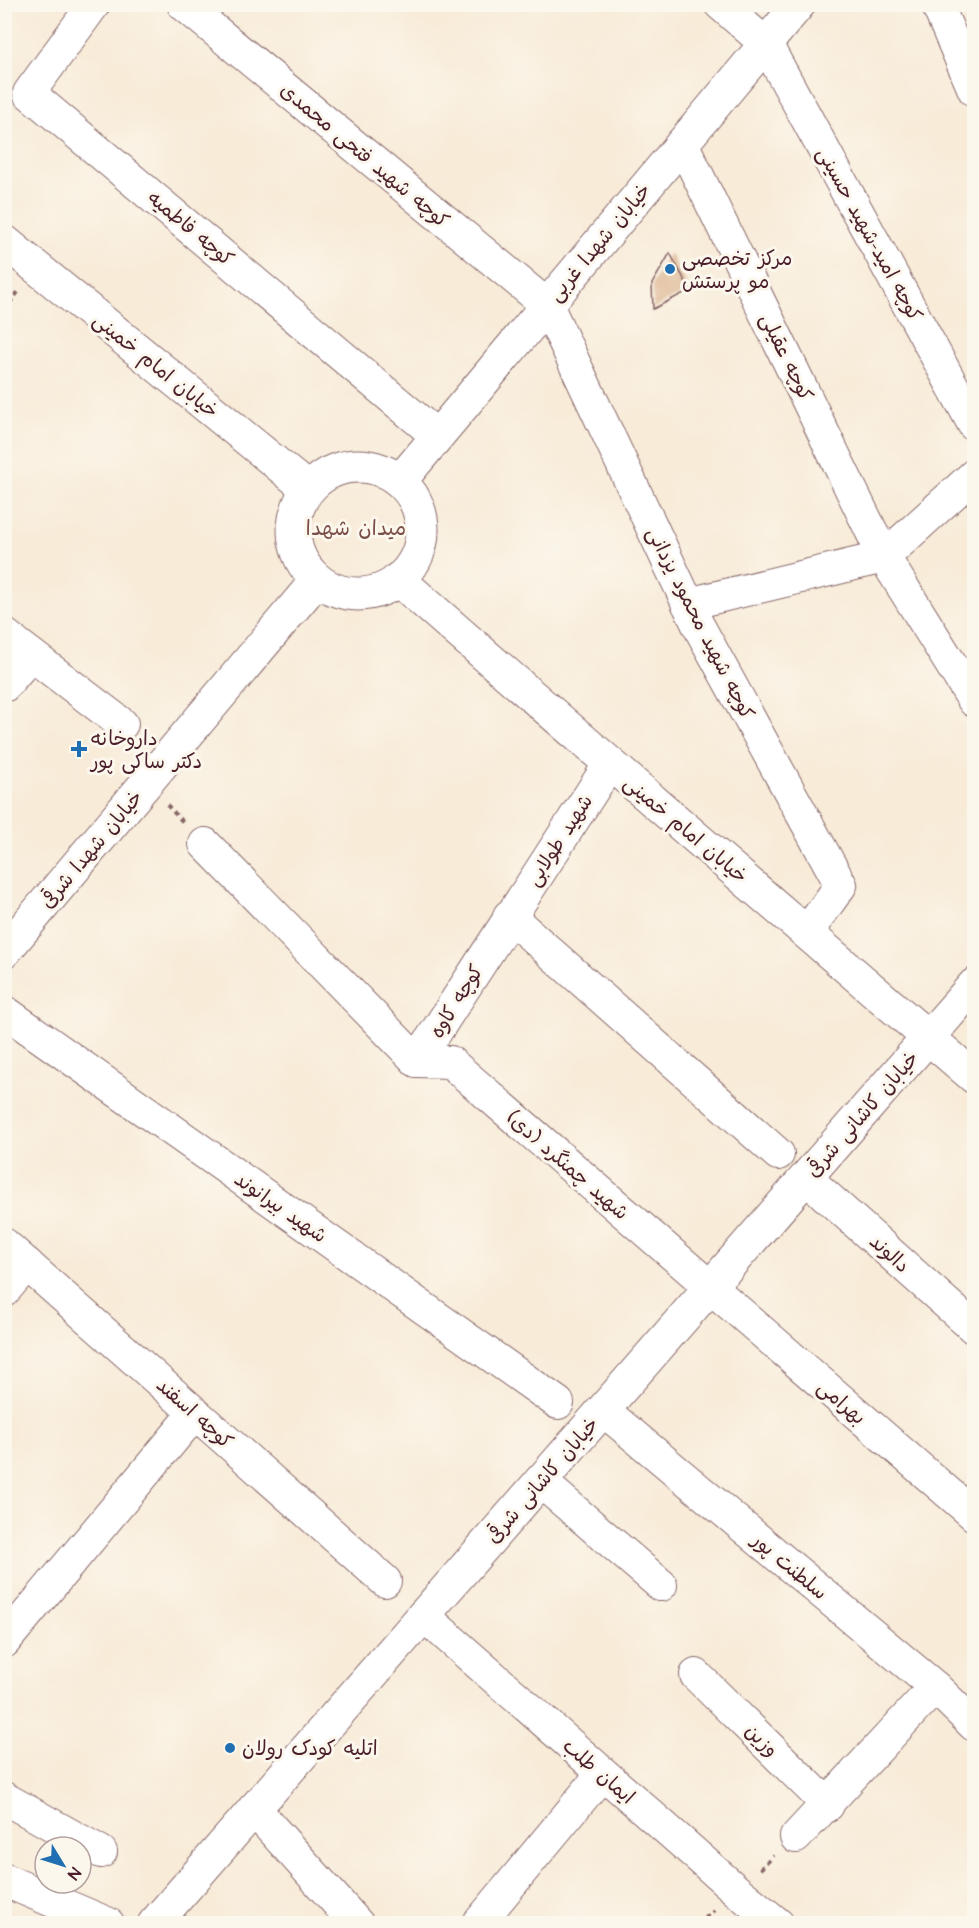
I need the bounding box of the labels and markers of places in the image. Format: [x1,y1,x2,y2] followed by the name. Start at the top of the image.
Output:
[682,245,792,296] place label: مرکز تخصصی مو پرستش
[663,262,677,276] marker: مرکز تخصصی مو پرستش
[89,725,202,776] place label: داروخانه دکتر ساکی پور
[72,742,86,756] marker: داروخانه دکتر ساکی پور
[242,1735,378,1763] place label: اتلیه کودک رولان
[223,1741,237,1755] marker: اتلیه کودک رولان

